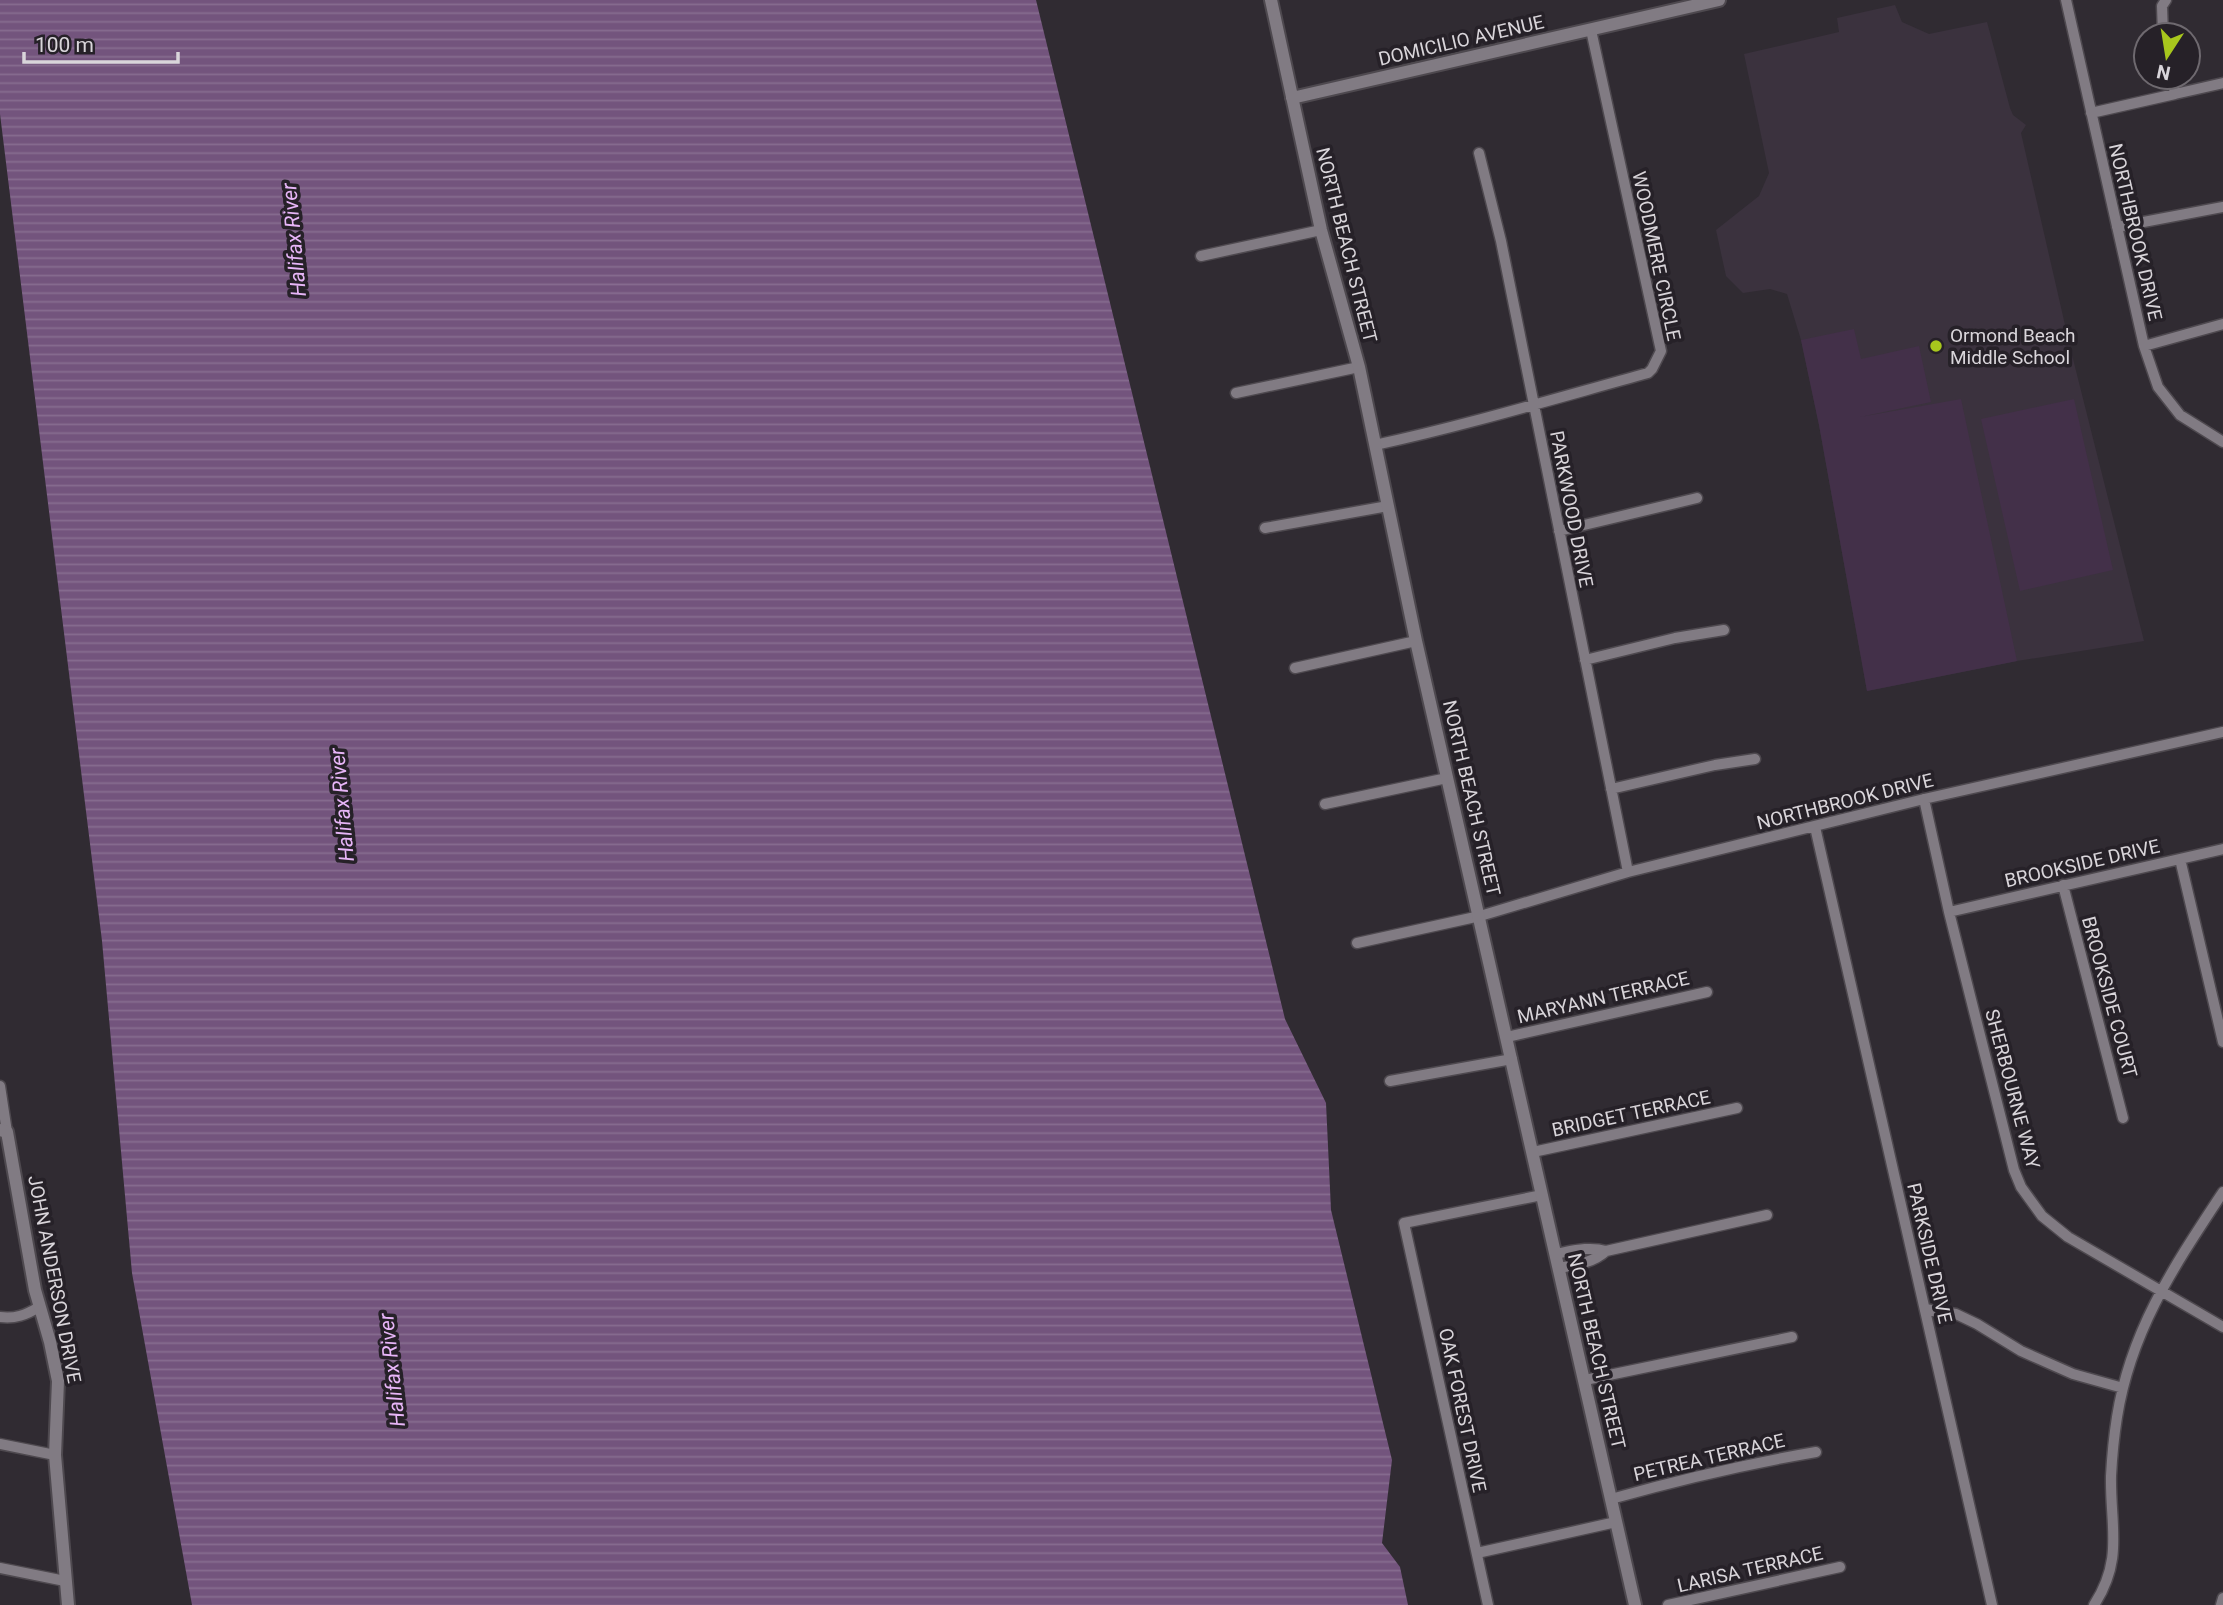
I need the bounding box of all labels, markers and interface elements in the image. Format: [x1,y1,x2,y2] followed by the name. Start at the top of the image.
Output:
[1376,10,1546,71] street label: DOMICILIO AVENUE
[24,21,178,65] scale bar
[2132,21,2202,91] north arrow
[35,33,94,57] text: 100 m
[2155,59,2173,85] text: N
[2104,141,2167,323] street label: NORTHBROOK DRIVE
[1311,145,1382,345] street label: NORTH BEACH STREET
[1627,169,1686,343] street label: WOODMERE CIRCLE
[277,181,311,298] water label: Halifax River
[1950,324,2076,369] place label: Ormond Beach Middle School
[1928,338,1944,354] marker: Ormond Beach Middle School
[1545,429,1598,590] street label: PARKWOOD DRIVE
[1438,698,1505,898] street label: NORTH BEACH STREET
[325,746,359,863] water label: Halifax River
[1754,768,1936,835] street label: NORTHBROOK DRIVE
[2002,834,2162,892] street label: BROOKSIDE DRIVE
[2077,914,2142,1080] street label: BROOKSIDE COURT
[1515,966,1692,1028] street label: MARYANN TERRACE
[1980,1007,2045,1172] street label: SHERBOURNE WAY
[1550,1085,1713,1142] street label: BRIDGET TERRACE
[23,1173,86,1385] street label: JOHN ANDERSON DRIVE
[1902,1181,1957,1326] street label: PARKSIDE DRIVE
[1563,1251,1630,1451] street label: NORTH BEACH STREET
[374,1311,410,1428] water label: Halifax River
[1434,1326,1491,1494] street label: OAK FOREST DRIVE
[1631,1429,1787,1486] street label: PETREA TERRACE
[1675,1542,1825,1597] street label: LARISA TERRACE

